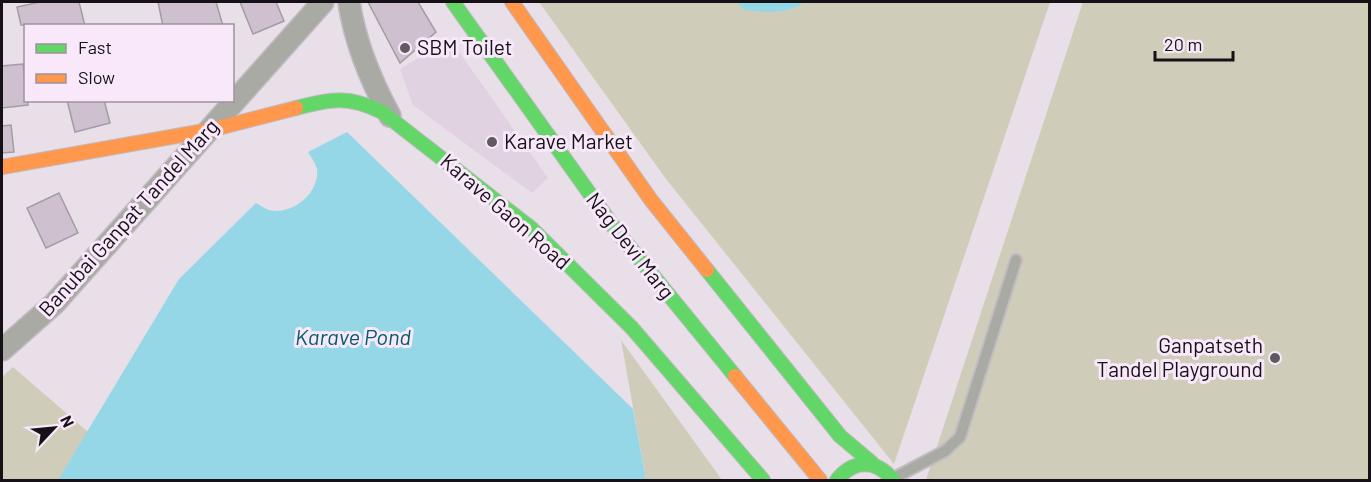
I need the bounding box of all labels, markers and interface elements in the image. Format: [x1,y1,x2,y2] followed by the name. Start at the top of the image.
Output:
[24,24,234,102] legend
[1155,24,1233,62] scale bar
[1164,33,1202,55] text: 20 m
[417,34,512,59] place label: SBM Toilet
[78,36,112,58] text: Fast
[398,41,412,55] marker: SBM Toilet
[78,66,115,88] text: Slow
[33,113,223,321] street label: Banubai Ganpat Tandel Marg
[504,128,633,153] place label: Karave Market
[485,135,499,149] marker: Karave Market
[436,148,576,274] street label: Karave Gaon Road
[582,187,680,303] street label: Nag Devi Marg
[295,323,411,349] water label: Karave Pond
[1097,332,1263,381] place label: Ganpatseth Tandel Playground
[1268,351,1282,365] marker: Ganpatseth Tandel Playground
[24,398,84,458] north arrow
[57,412,79,430] text: N

